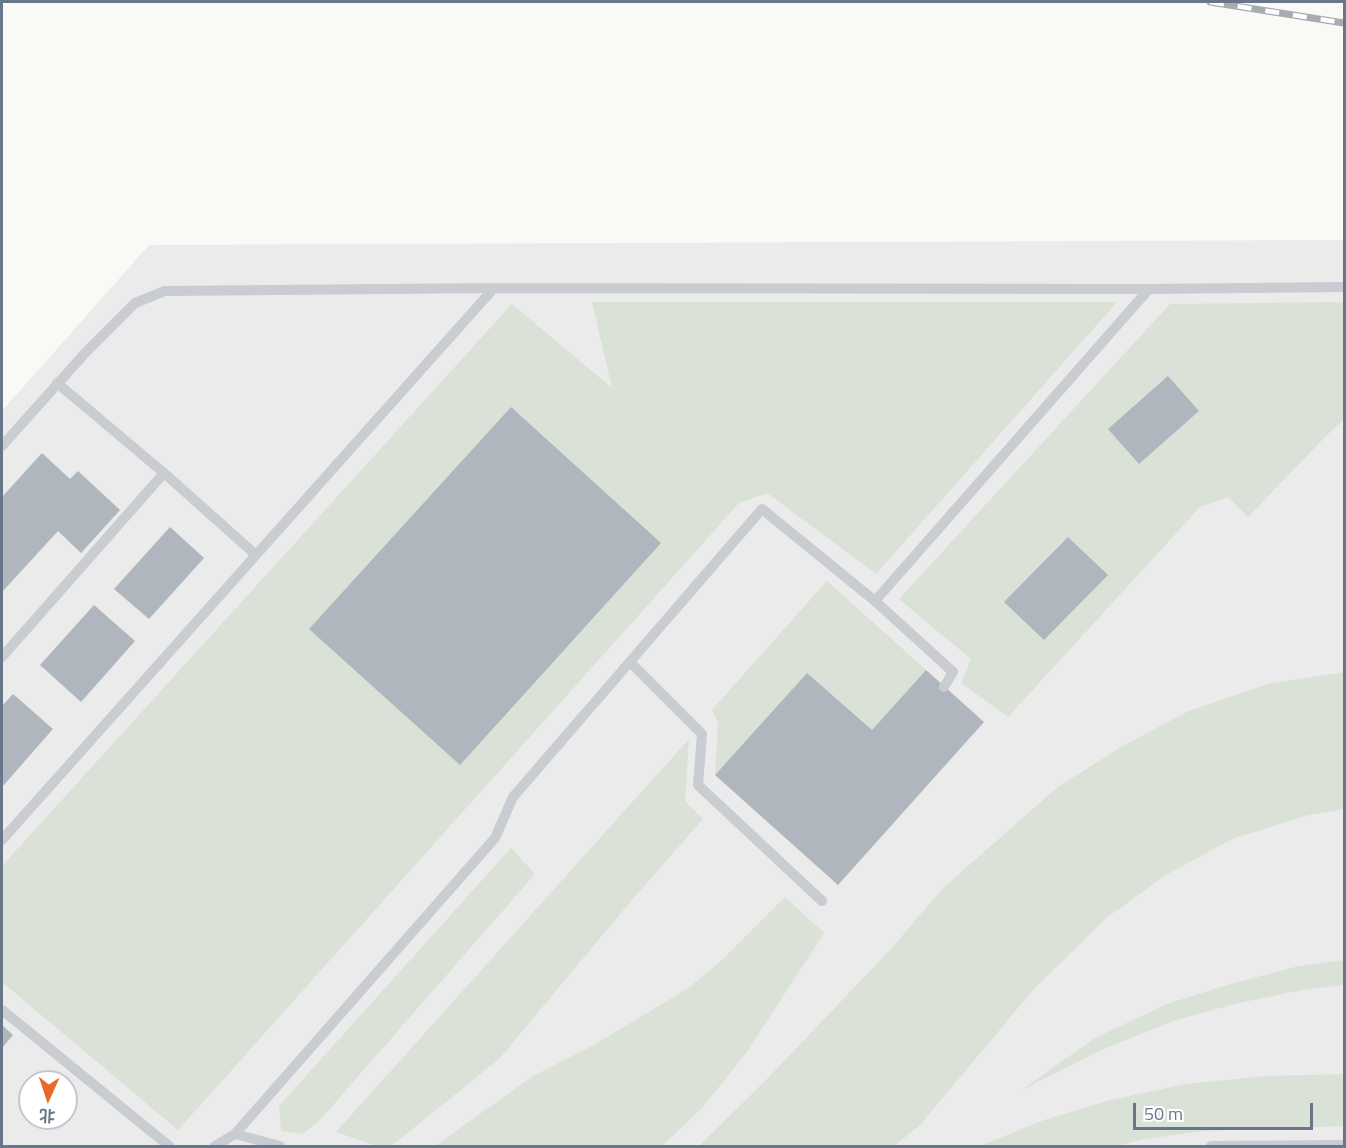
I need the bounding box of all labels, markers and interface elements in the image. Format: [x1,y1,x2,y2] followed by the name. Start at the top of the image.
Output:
[18,1070,78,1130] north arrow
[1136,1091,1316,1129] scale bar
[1144,1100,1183,1127] text: 50 m
[39,1104,56,1128] text: 北

